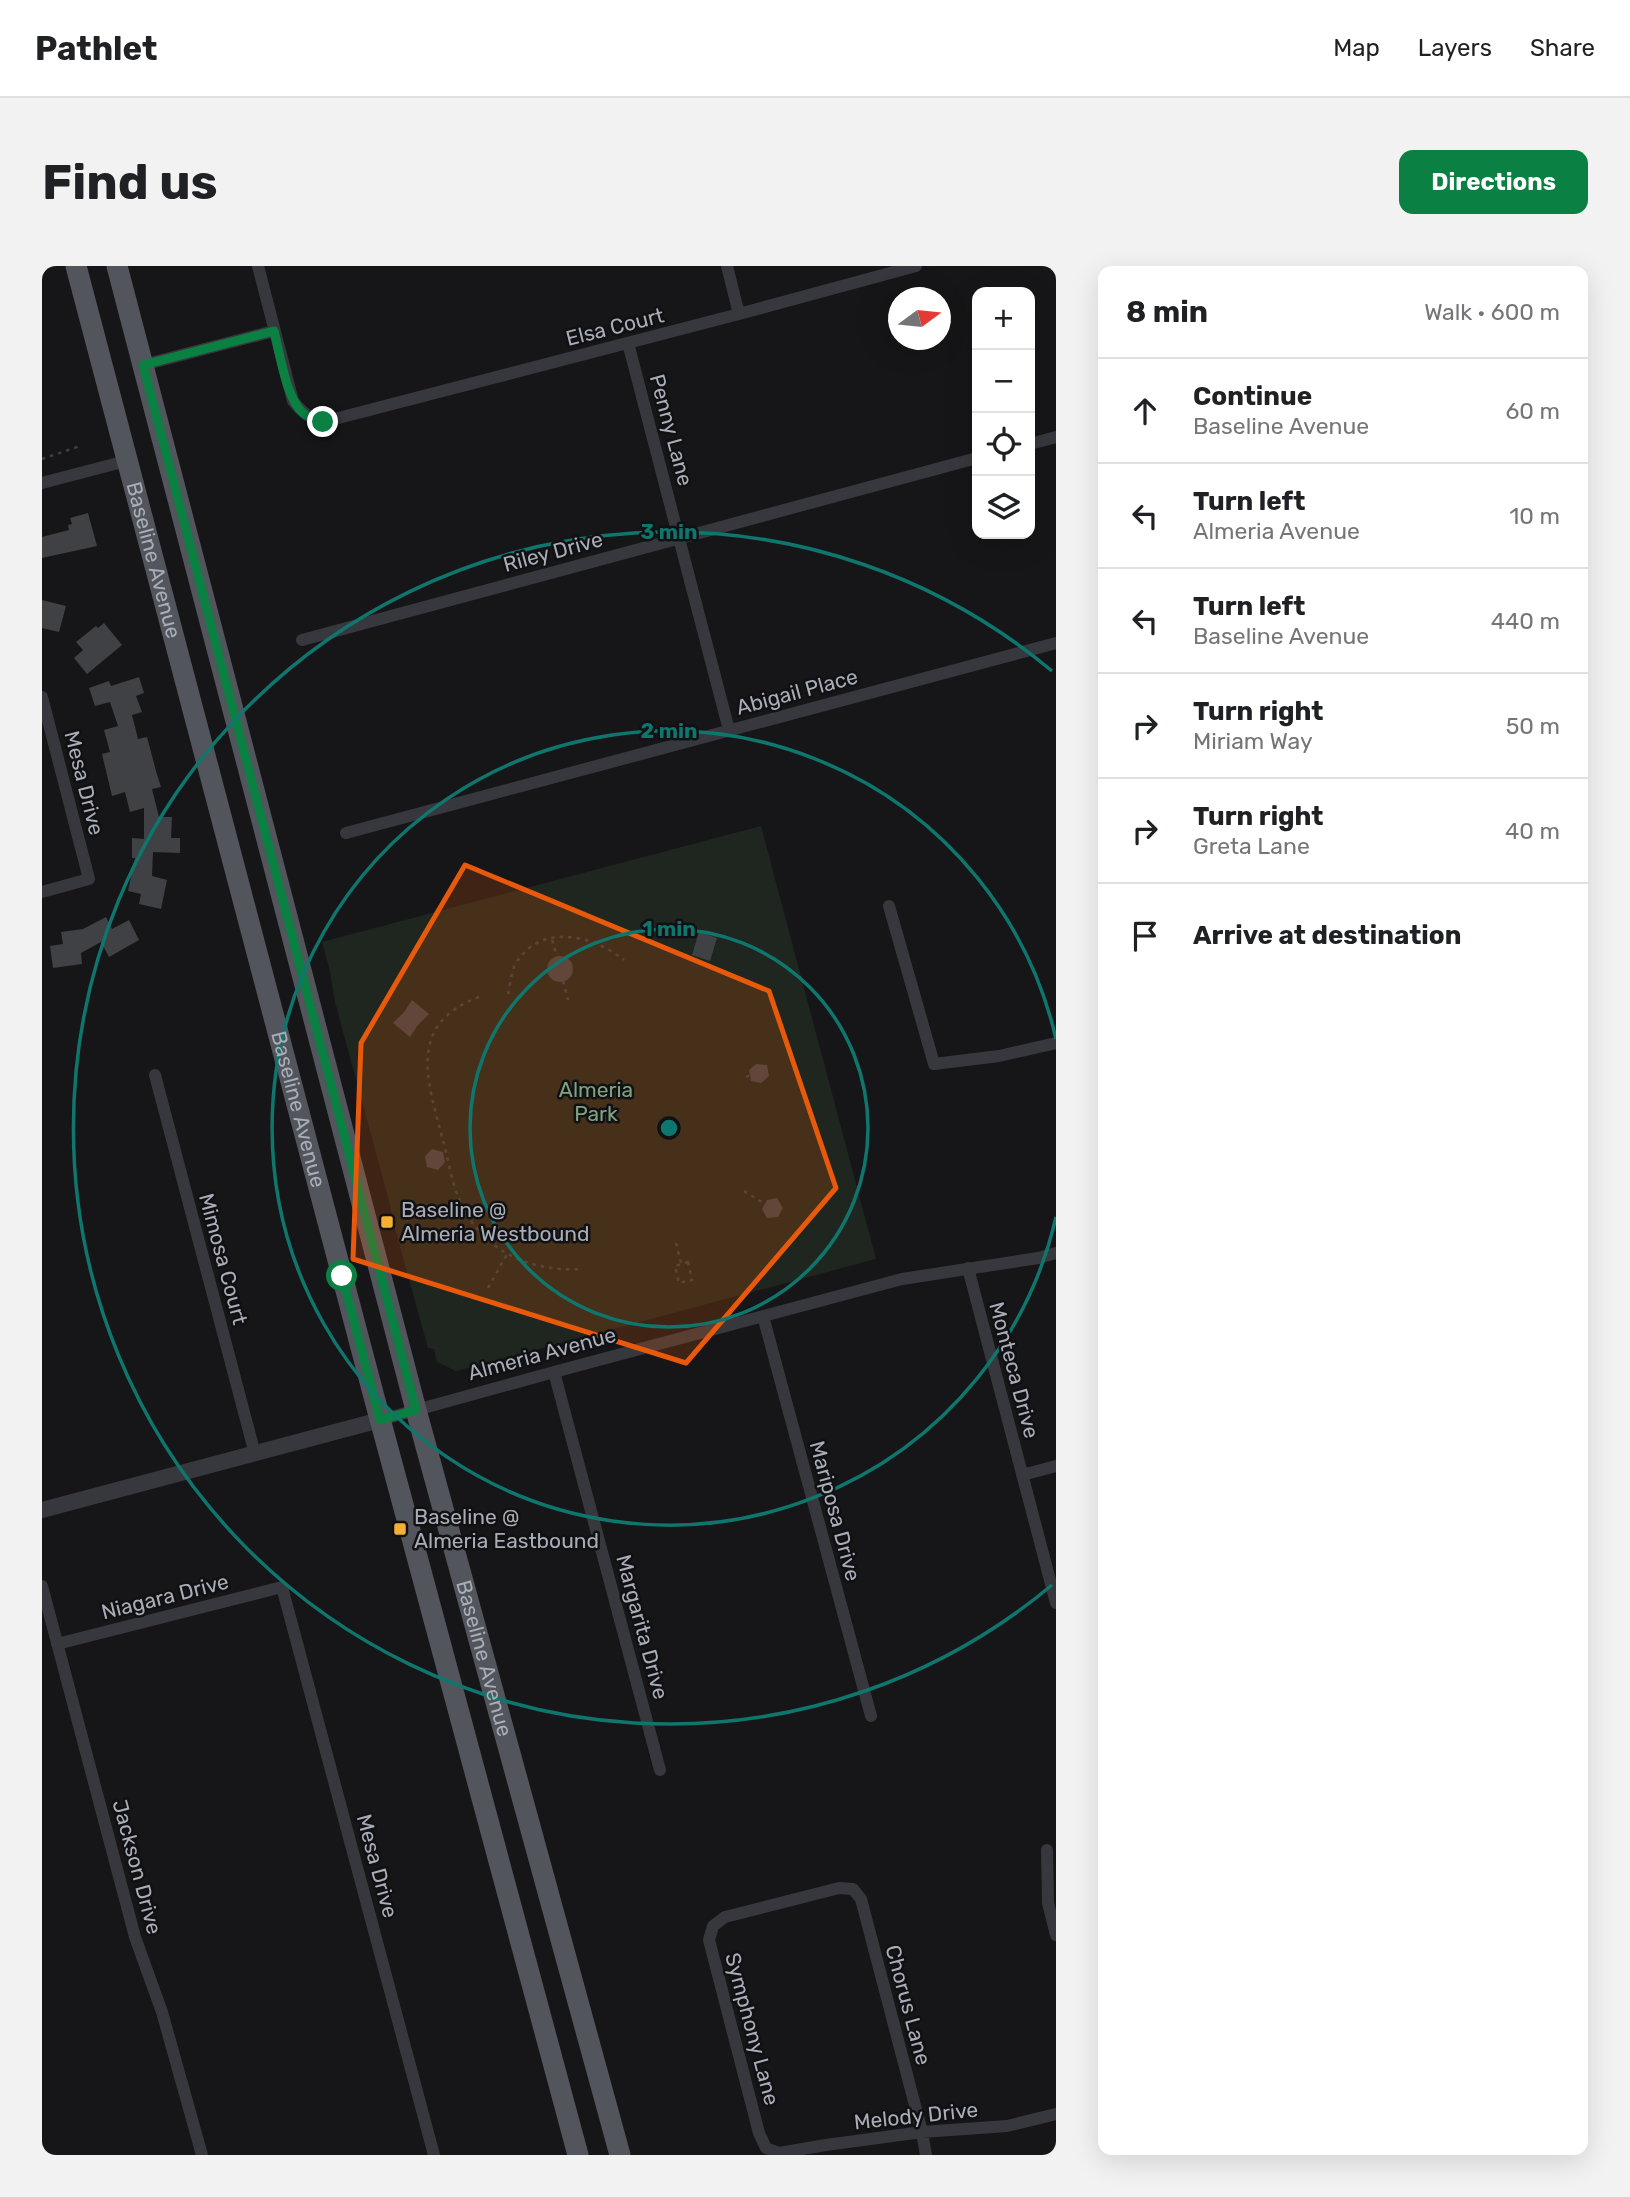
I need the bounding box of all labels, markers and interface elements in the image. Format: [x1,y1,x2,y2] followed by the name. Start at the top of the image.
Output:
[35,29,158,68] text: Pathlet
[1333,34,1380,62] text: Map
[1418,34,1492,62] text: Layers
[1530,34,1595,62] text: Share
[1399,150,1588,214] button: Directions
[42,153,218,211] text: Find us
[888,287,951,350] north arrow
[972,287,1035,539] map controls
[972,287,1035,350] button: +
[1126,294,1208,330] text: 8 min
[1424,298,1560,326] text: Walk · 600 m
[563,302,666,351] street label: Elsa Court
[972,350,1035,413] button: −
[645,371,698,488] street label: Penny Lane
[1193,381,1312,412] text: Continue
[1126,392,1164,430] icon: ahead
[1505,397,1560,425] text: 60 m
[307,406,338,437] route end
[1193,412,1369,440] text: Baseline Avenue
[972,413,1035,476] button: locate
[972,476,1035,539] button: layers
[121,479,187,641] street label: Baseline Avenue
[1193,486,1305,517] text: Turn left
[1126,497,1164,535] icon: left
[1509,502,1560,530] text: 10 m
[1193,517,1360,545] text: Almeria Avenue
[640,519,698,544] text: 3 min
[500,526,605,577] street label: Riley Drive
[1193,591,1305,622] text: Turn left
[1126,602,1164,640] icon: left
[1491,607,1560,635] text: 440 m
[1193,622,1369,650] text: Baseline Avenue
[733,663,860,720] street label: Abigail Place
[1193,696,1323,727] text: Turn right
[1126,707,1164,745] icon: right
[1506,712,1560,740] text: 50 m
[641,718,697,743] text: 2 min
[1193,727,1313,755] text: Miriam Way
[59,728,109,838] street label: Mesa Drive
[1193,801,1323,832] text: Turn right
[1126,812,1164,850] icon: right
[1505,817,1560,845] text: 40 m
[1193,832,1310,860] text: Greta Lane
[642,916,696,941] text: 1 min
[1126,917,1164,955] icon: arrive
[1193,920,1461,951] text: Arrive at destination
[266,1028,331,1190] street label: Baseline Avenue
[559,1077,633,1126] park label: Almeria Park
[657,1116,681,1140] centre of rings
[194,1191,253,1327] street label: Mimosa Court
[401,1197,590,1246] place label: Baseline @ Almeria Westbound
[379,1214,395,1230] marker: Baseline @ Almeria Westbound
[326,1260,357,1291] route start
[984,1299,1045,1441] street label: Monteca Drive
[465,1322,619,1385] street label: Almeria Avenue
[805,1438,866,1584] street label: Mariposa Drive
[414,1504,599,1553] place label: Baseline @ Almeria Eastbound
[392,1521,408,1537] marker: Baseline @ Almeria Eastbound
[611,1552,674,1702] street label: Margarita Drive
[99,1569,231,1624] street label: Niagara Drive
[451,1577,518,1739] street label: Baseline Avenue
[108,1797,167,1937] street label: Jackson Drive
[352,1811,403,1921] street label: Mesa Drive
[880,1942,937,2068] street label: Chorus Lane
[720,1950,785,2108] street label: Symphony Lane
[853,2097,979,2134] street label: Melody Drive

